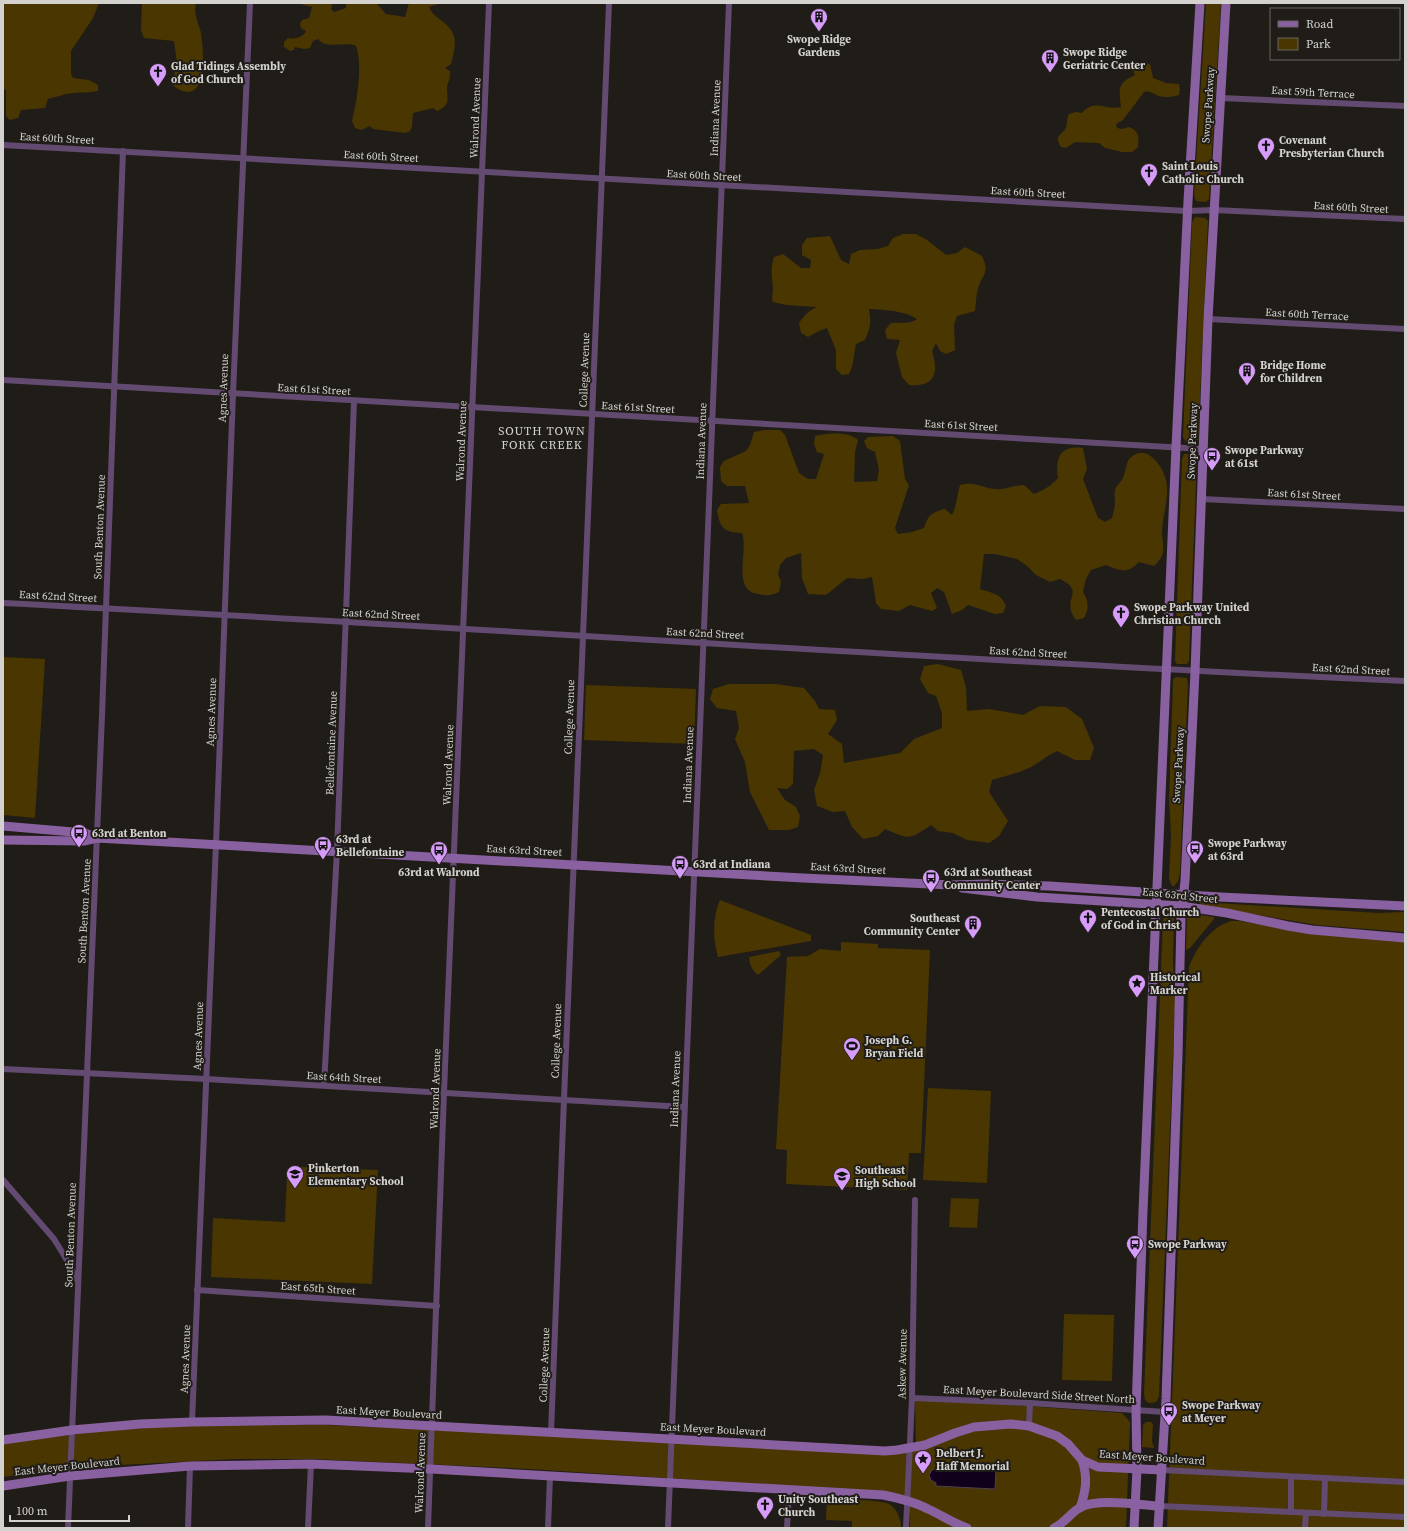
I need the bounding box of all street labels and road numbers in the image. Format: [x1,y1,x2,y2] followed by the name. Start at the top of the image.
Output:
[1198,66,1219,143] street label: Swope Parkway
[467,77,484,159] street label: Walrond Avenue
[707,79,724,157] street label: Indiana Avenue
[1271,83,1356,102] street label: East 59th Terrace
[19,129,95,148] street label: East 60th Street
[343,147,419,166] street label: East 60th Street
[666,166,742,185] street label: East 60th Street
[990,183,1066,202] street label: East 60th Street
[1313,198,1389,217] street label: East 60th Street
[1265,305,1350,324] street label: East 60th Terrace
[576,332,593,408] street label: College Avenue
[215,353,232,423] street label: Agnes Avenue
[277,380,351,399] street label: East 61st Street
[601,398,675,417] street label: East 61st Street
[453,400,470,482] street label: Walrond Avenue
[693,402,710,480] street label: Indiana Avenue
[1184,402,1201,479] street label: Swope Parkway
[924,416,998,435] street label: East 61st Street
[90,474,109,580] street label: South Benton Avenue
[1267,485,1341,504] street label: East 61st Street
[19,587,98,606] street label: East 62nd Street
[342,605,421,624] street label: East 62nd Street
[666,624,745,643] street label: East 62nd Street
[989,643,1068,662] street label: East 62nd Street
[1312,660,1391,679] street label: East 62nd Street
[203,677,220,747] street label: Agnes Avenue
[561,679,578,755] street label: College Avenue
[322,690,341,795] street label: Bellefontaine Avenue
[440,724,457,806] street label: Walrond Avenue
[680,726,697,804] street label: Indiana Avenue
[1169,726,1188,803] street label: Swope Parkway
[486,841,563,860] street label: East 63rd Street
[74,858,95,964] street label: South Benton Avenue
[810,859,887,878] street label: East 63rd Street
[1141,884,1219,907] street label: East 63rd Street
[190,1001,207,1071] street label: Agnes Avenue
[548,1003,565,1079] street label: College Avenue
[427,1048,444,1130] street label: Walrond Avenue
[667,1050,684,1128] street label: Indiana Avenue
[306,1068,382,1087] street label: East 64th Street
[61,1182,80,1288] street label: South Benton Avenue
[280,1278,356,1299] street label: East 65th Street
[177,1324,194,1394] street label: Agnes Avenue
[536,1327,553,1403] street label: College Avenue
[894,1328,911,1399] street label: Askew Avenue
[943,1382,1136,1407] street label: East Meyer Boulevard Side Street North
[335,1402,443,1423] street label: East Meyer Boulevard
[659,1419,767,1440] street label: East Meyer Boulevard
[412,1432,429,1514] street label: Walrond Avenue
[1098,1446,1206,1469] street label: East Meyer Boulevard
[13,1453,121,1480] street label: East Meyer Boulevard

